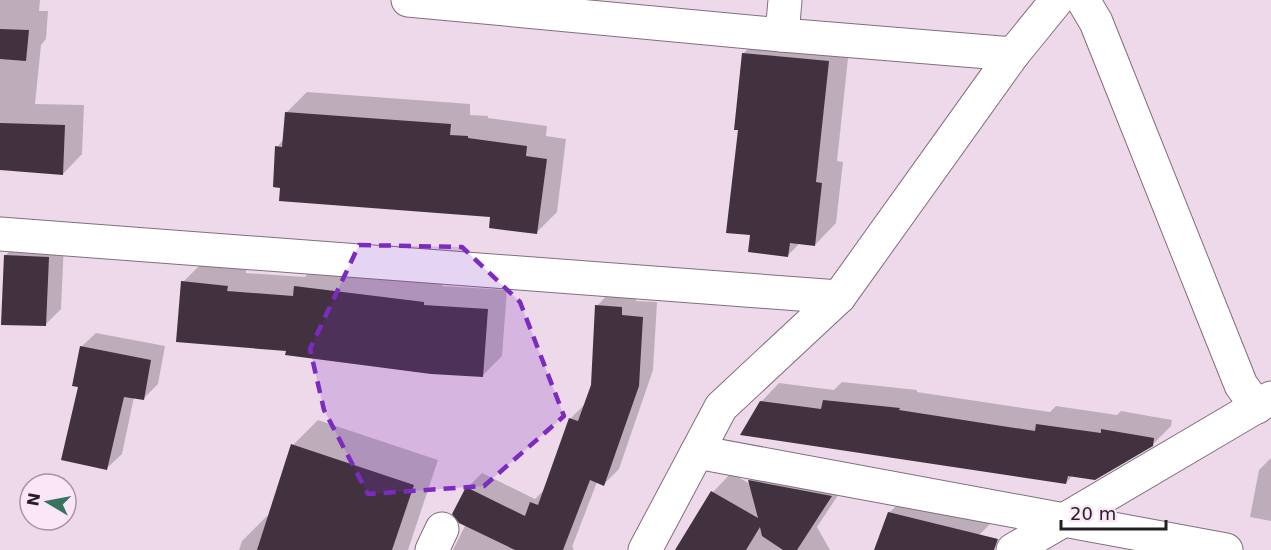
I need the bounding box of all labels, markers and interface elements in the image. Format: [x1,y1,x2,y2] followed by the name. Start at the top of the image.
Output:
[18,472,78,532] north arrow
[23,491,44,508] text: N
[1061,493,1166,531] scale bar
[1070,503,1116,524] text: 20 m

